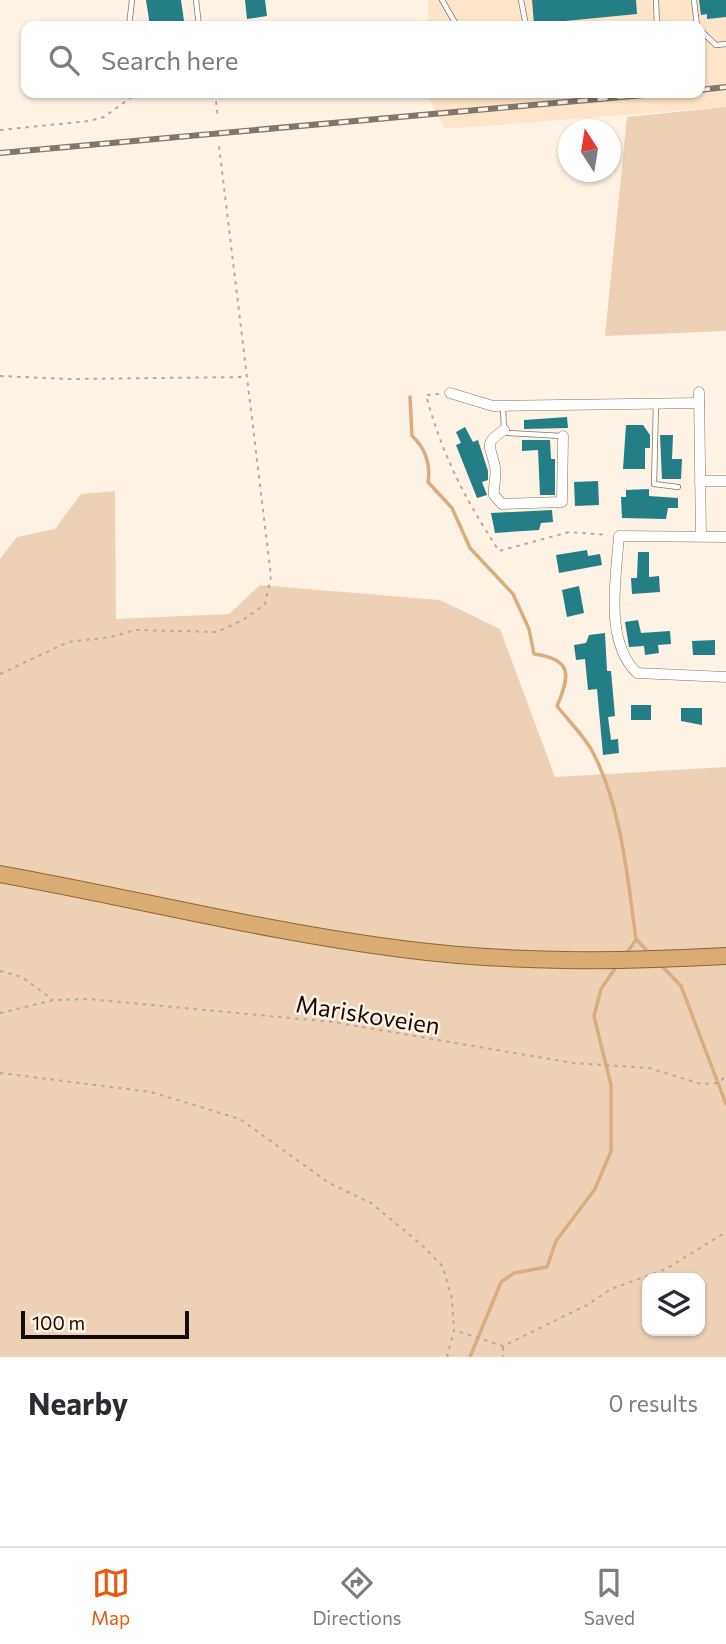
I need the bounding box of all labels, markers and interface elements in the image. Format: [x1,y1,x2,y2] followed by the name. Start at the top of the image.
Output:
[21,21,705,98] search box
[45,41,83,79] icon: search
[101,44,239,75] text: Search here
[558,119,621,182] north arrow
[294,988,442,1040] street label: Mariskoveien
[642,1273,705,1336] map controls
[642,1273,705,1336] button: layers
[21,1308,189,1340] scale bar
[32,1311,85,1334] text: 100 m
[28,1384,128,1421] text: Nearby
[609,1389,698,1417] text: 0 results
[91,1564,130,1629] tab: Map
[312,1564,402,1629] tab: Directions
[584,1564,635,1629] tab: Saved

